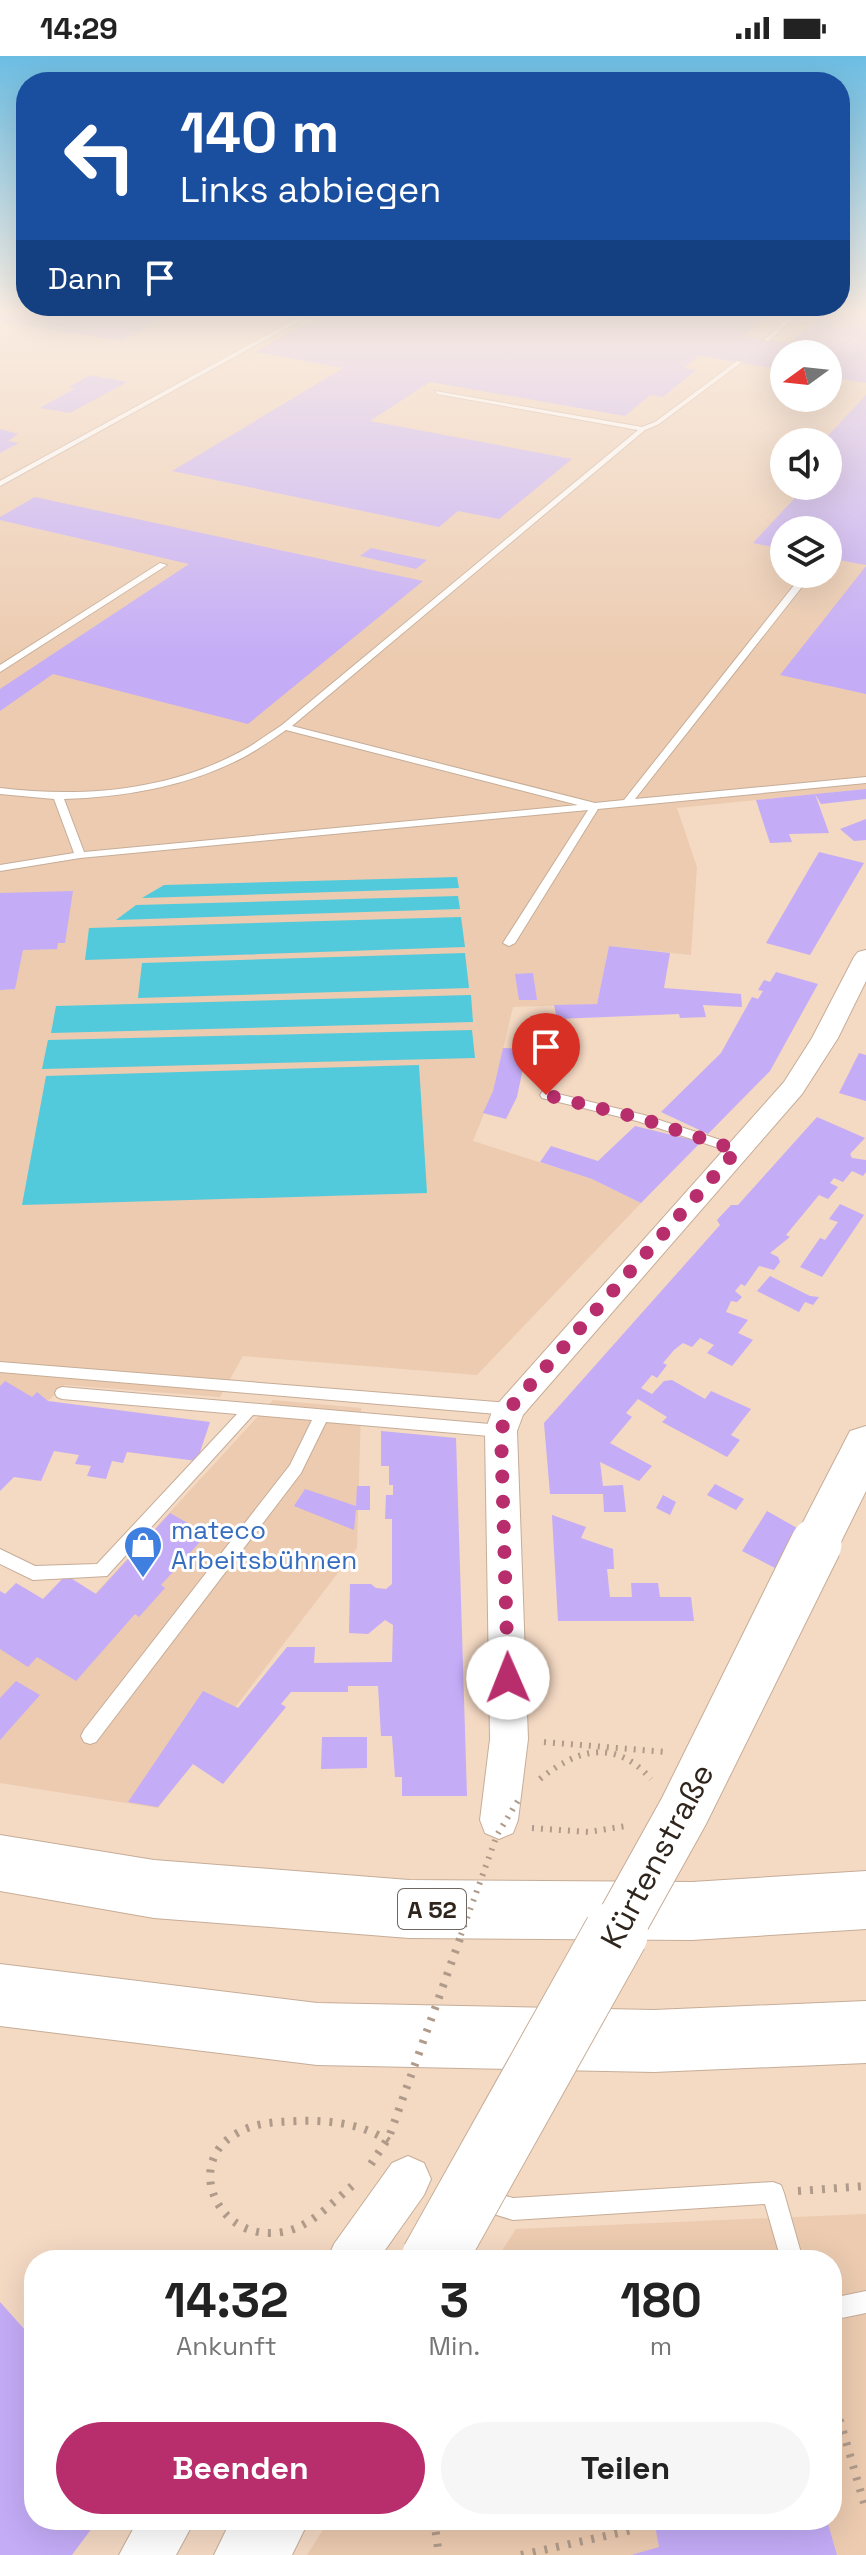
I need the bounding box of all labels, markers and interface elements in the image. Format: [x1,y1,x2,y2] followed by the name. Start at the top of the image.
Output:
[40,9,118,48] text: 14:29
[180,97,339,168] text: 140 m
[48,104,152,208] icon: left
[180,167,441,213] text: Links abbiegen
[138,256,182,300] icon: arrive
[48,259,122,298] text: Dann
[770,340,842,412] north arrow
[770,340,842,588] map controls
[770,428,842,500] button: sound
[770,516,842,588] button: layers
[512,1013,580,1095] pin
[524,1025,568,1069] icon: arrive
[171,1513,357,1577] place label: mateco Arbeitsbühnen
[122,1524,164,1579] shop icon: mateco Arbeitsbühnen
[466,1636,550,1720] position arrow
[592,1757,722,1955] street label: Kürtenstraße
[398,1889,466,1929] road number: A 52
[164,2270,288,2331] text: 14:32
[440,2270,469,2331] text: 3
[620,2270,702,2331] text: 180
[176,2329,277,2363] text: Ankunft
[429,2329,480,2363] text: Min.
[650,2329,672,2363] text: m
[56,2422,425,2514] button: Beenden
[441,2422,810,2514] button: Teilen

